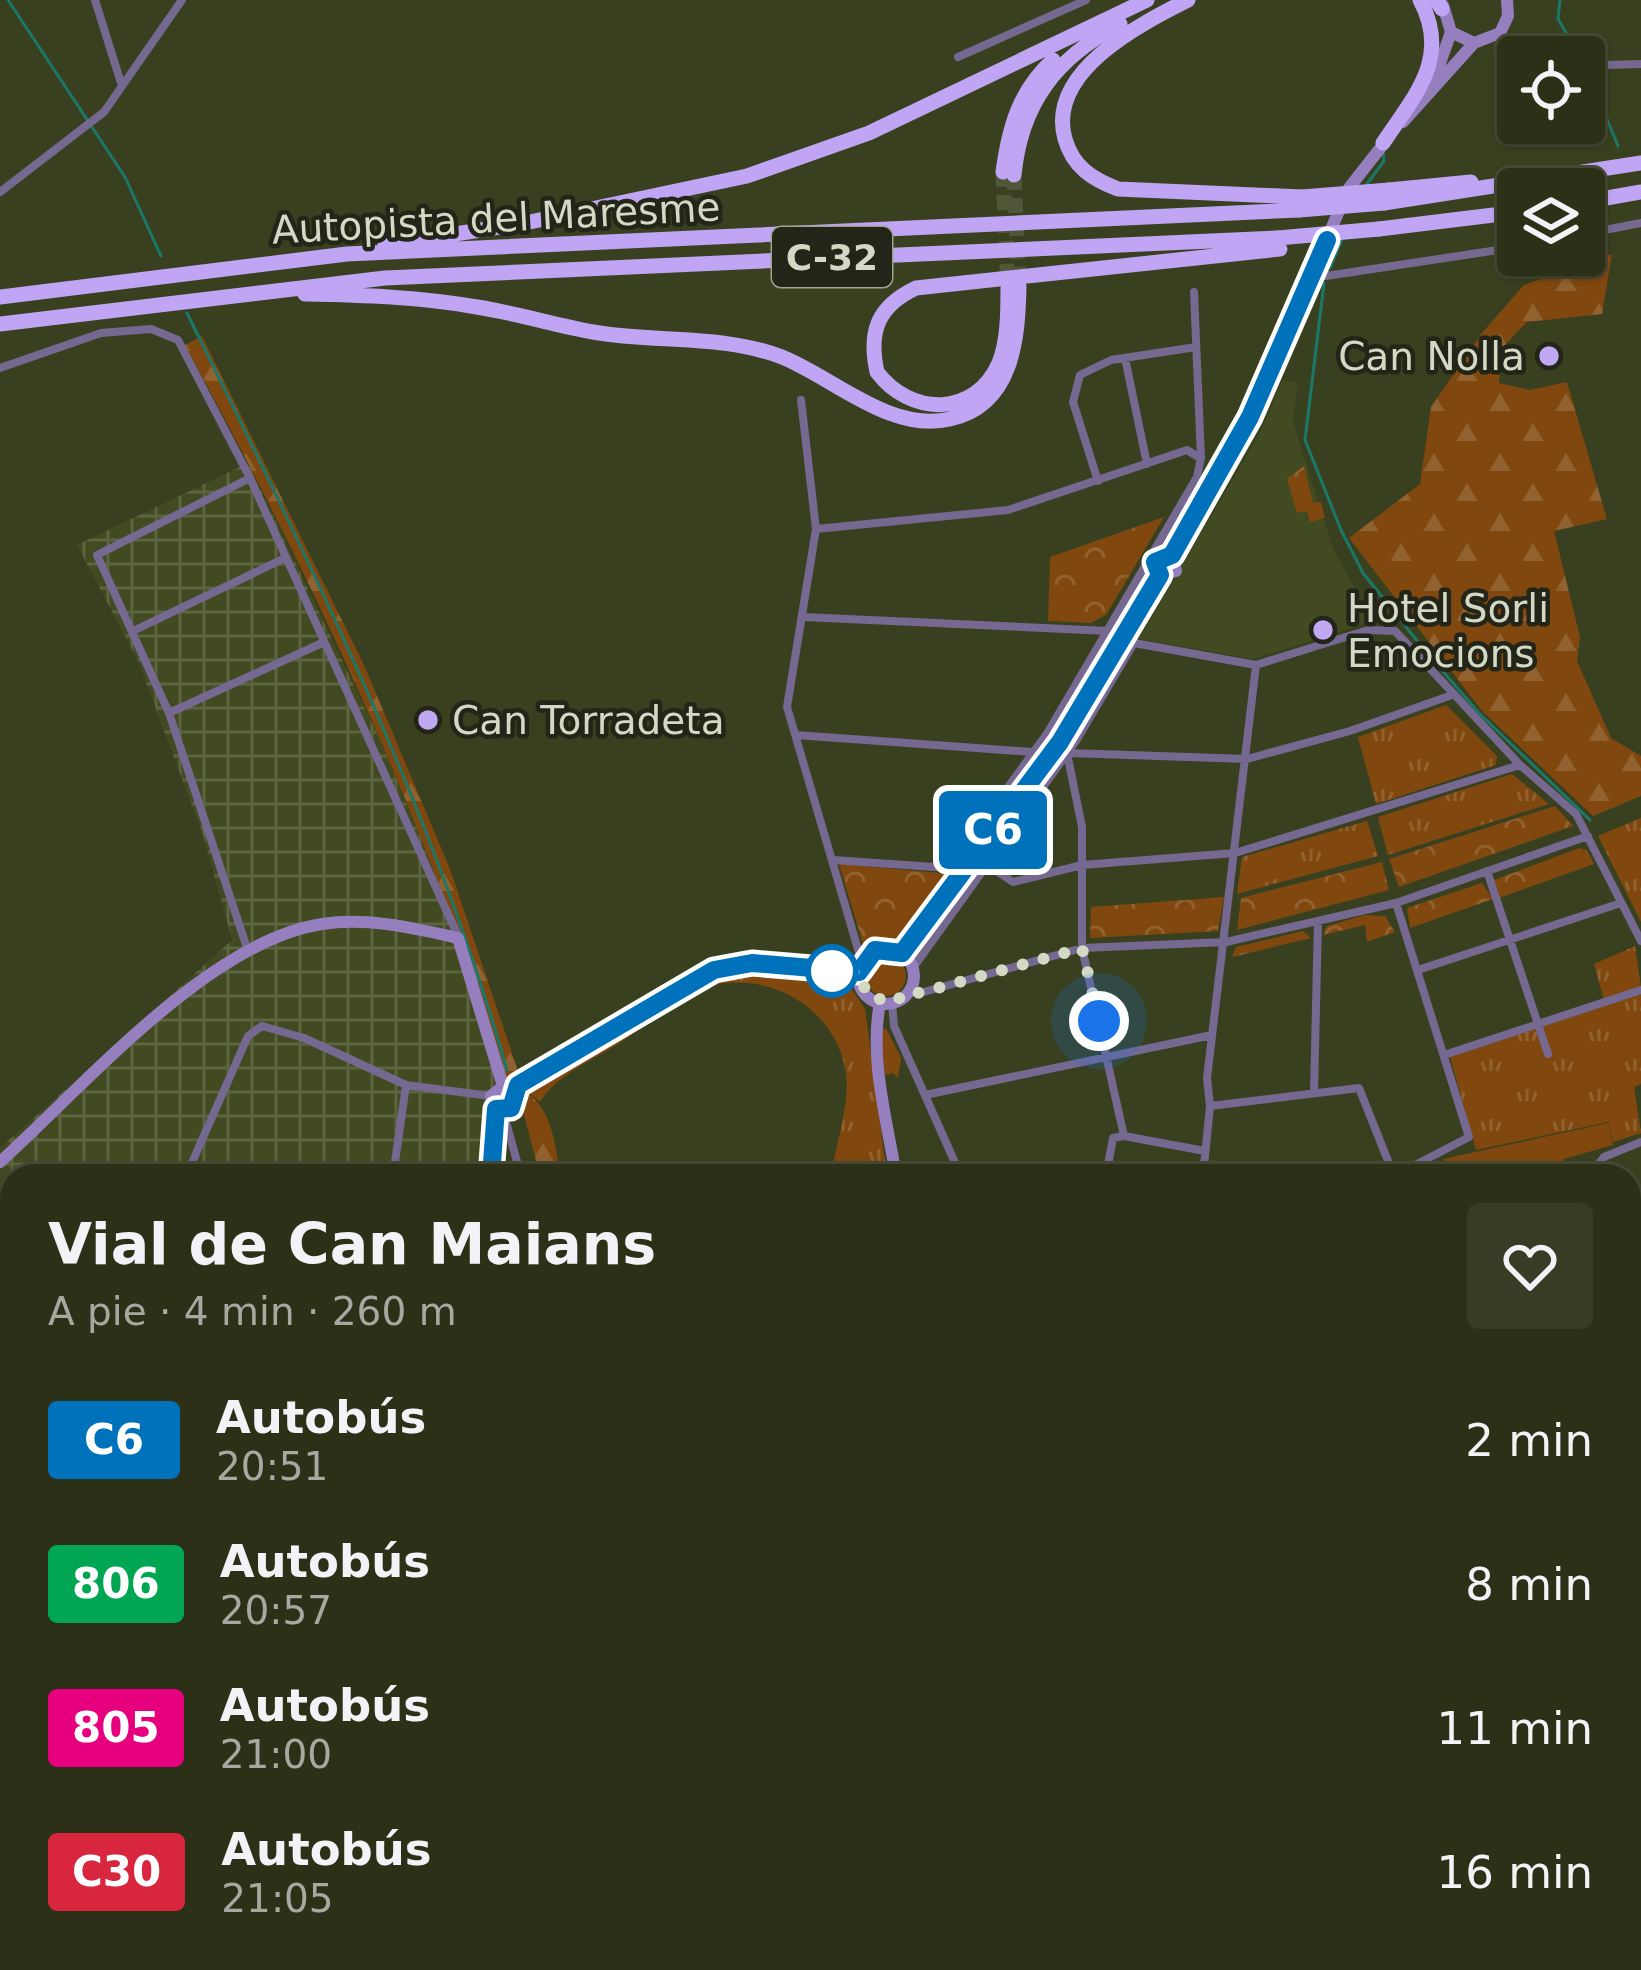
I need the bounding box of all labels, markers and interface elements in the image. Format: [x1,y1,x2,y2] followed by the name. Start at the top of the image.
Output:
[1497,36,1605,276] map controls
[1497,36,1605,144] button: locate
[1497,168,1605,276] button: layers
[271,184,721,253] street label: Autopista del Maresme
[772,227,892,287] road number: C-32
[1338,334,1525,379] place label: Can Nolla
[1536,343,1562,369] marker: Can Nolla
[1347,586,1549,676] place label: Hotel Sorli Emocions
[1310,617,1336,643] marker: Hotel Sorli Emocions
[452,698,725,743] place label: Can Torradeta
[415,707,441,733] marker: Can Torradeta
[939,791,1047,869] line badge: C6
[963,805,1023,854] text: C6
[807,946,857,996] unlabelled marker
[1069,991,1129,1051] your location
[1467,1203,1593,1329] button: heart
[48,1211,656,1277] text: Vial de Can Maians
[48,1289,457,1334] text: A pie · 4 min · 260 m
[216,1391,426,1444] text: Autobús
[1465,1414,1593,1467] text: 2 min
[84,1415,144,1464] text: C6
[216,1444,328,1489] text: 20:51
[220,1535,430,1588] text: Autobús
[1465,1558,1593,1611] text: 8 min
[72,1559,160,1608] text: 806
[220,1588,332,1633] text: 20:57
[220,1679,430,1732] text: Autobús
[1437,1702,1593,1755] text: 11 min
[72,1703,160,1752] text: 805
[220,1732,332,1777] text: 21:00
[221,1823,432,1876] text: Autobús
[1437,1846,1593,1899] text: 16 min
[72,1847,161,1896] text: C30
[221,1876,334,1921] text: 21:05

